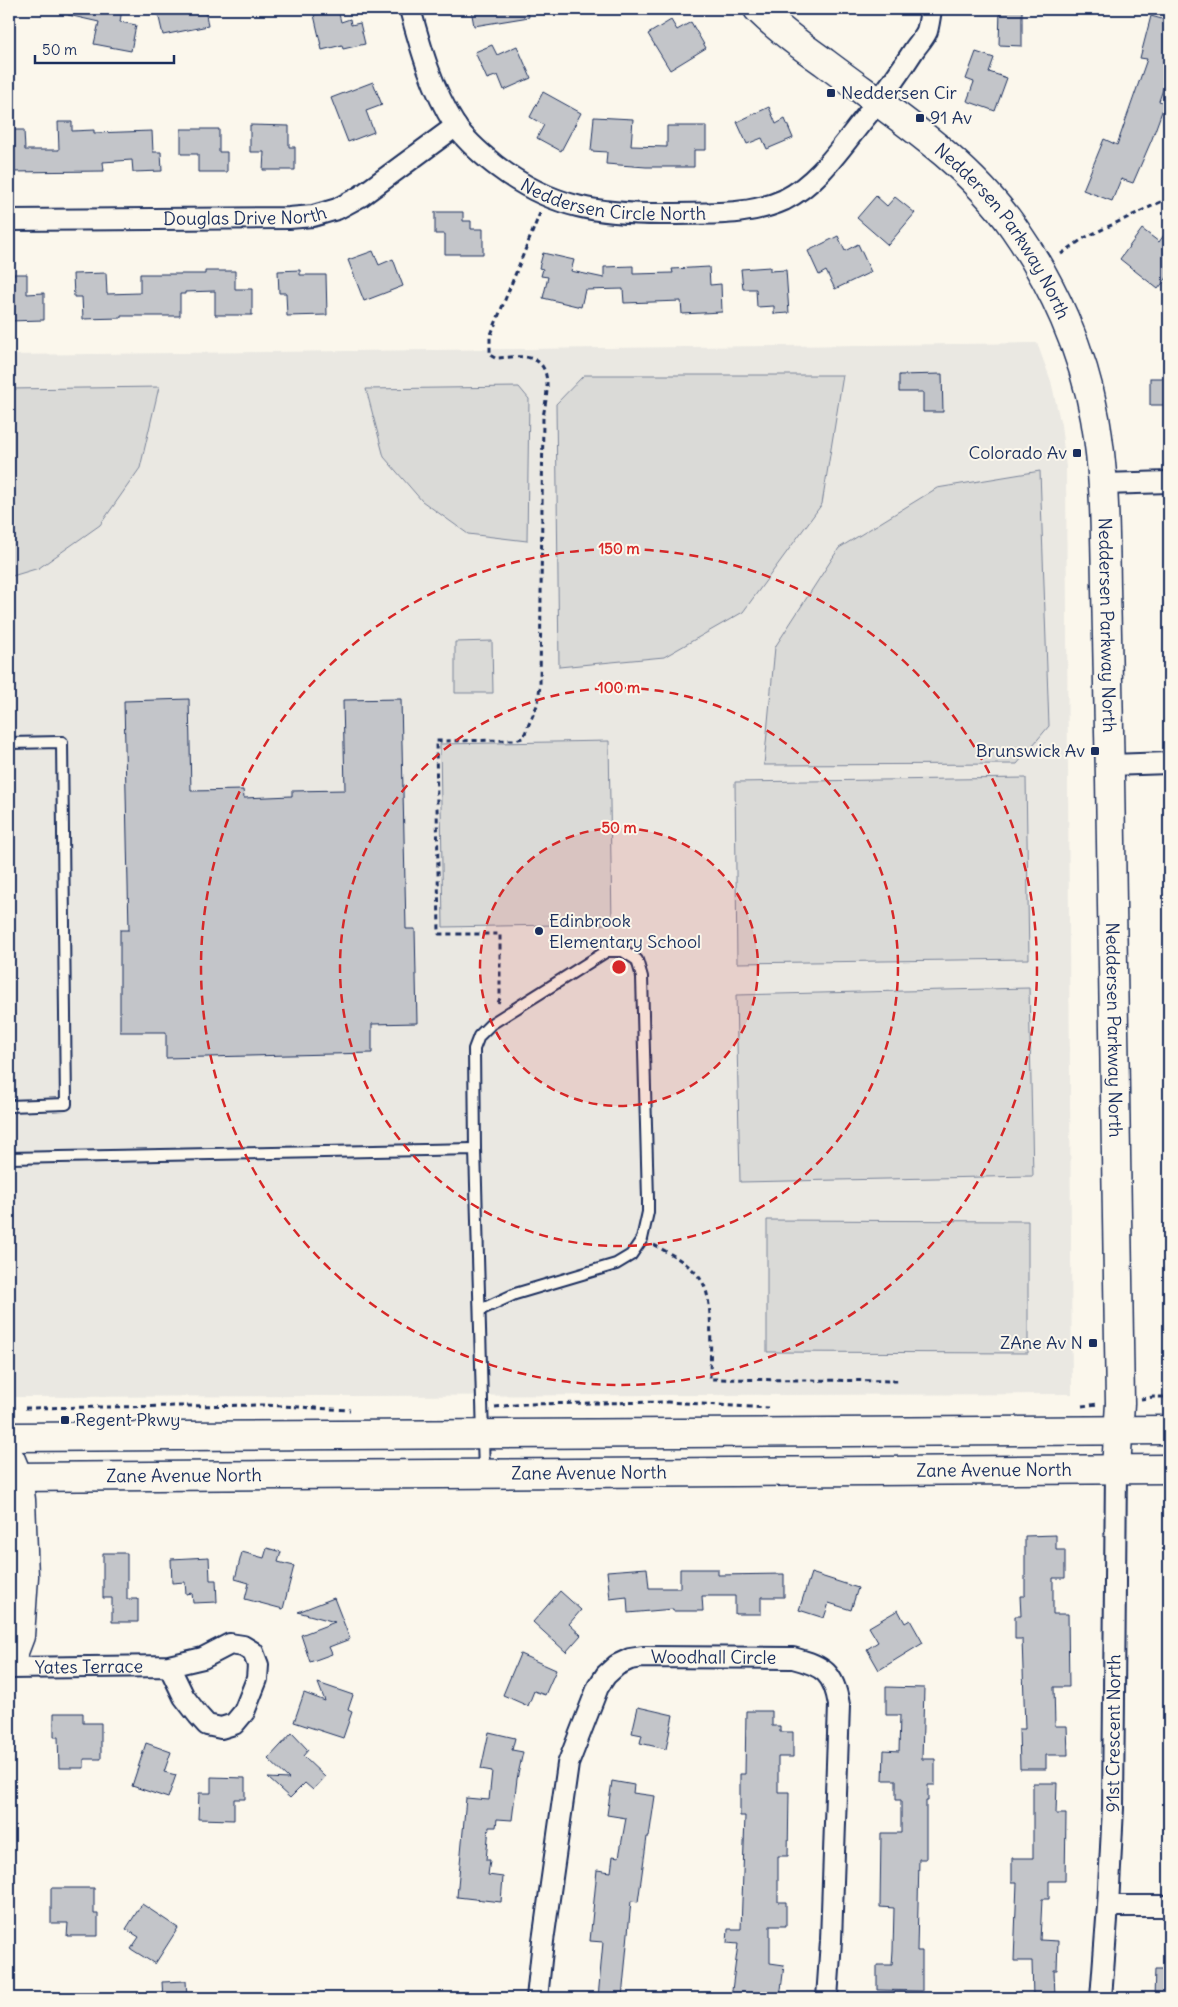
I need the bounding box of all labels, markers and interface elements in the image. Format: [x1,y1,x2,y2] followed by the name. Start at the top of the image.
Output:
[35,32,174,64] scale bar
[42,40,77,59] text: 50 m
[841,81,958,104] place label: Neddersen Cir
[825,87,837,99] marker: Neddersen Cir
[930,106,972,129] place label: 91 Av
[914,112,926,124] marker: 91 Av
[930,138,1075,323] street label: Neddersen Parkway North
[517,173,706,225] street label: Neddersen Circle North
[163,201,329,230] street label: Douglas Drive North
[969,441,1067,464] place label: Colorado Av
[1071,447,1083,459] marker: Colorado Av
[1094,517,1121,733] street label: Neddersen Parkway North
[598,539,640,558] text: 150 m
[598,678,640,697] text: 100 m
[976,739,1085,762] place label: Brunswick Av
[1089,745,1101,757] marker: Brunswick Av
[601,818,637,837] text: 50 m
[549,909,701,953] place label: Edinbrook Elementary School
[1101,922,1127,1138] street label: Neddersen Parkway North
[533,925,545,937] marker: Edinbrook Elementary School
[610,958,628,976] centre of rings
[1000,1331,1083,1354] place label: ZAne Av N
[1087,1337,1099,1349] marker: ZAne Av N
[75,1408,181,1431] place label: Regent Pkwy
[59,1414,71,1426] marker: Regent Pkwy
[916,1458,1072,1482] street label: Zane Avenue North
[511,1460,667,1485] street label: Zane Avenue North
[106,1463,262,1487] street label: Zane Avenue North
[651,1645,776,1669] street label: Woodhall Circle
[35,1654,143,1679] street label: Yates Terrace
[1101,1654,1125,1812] street label: 91st Crescent North

